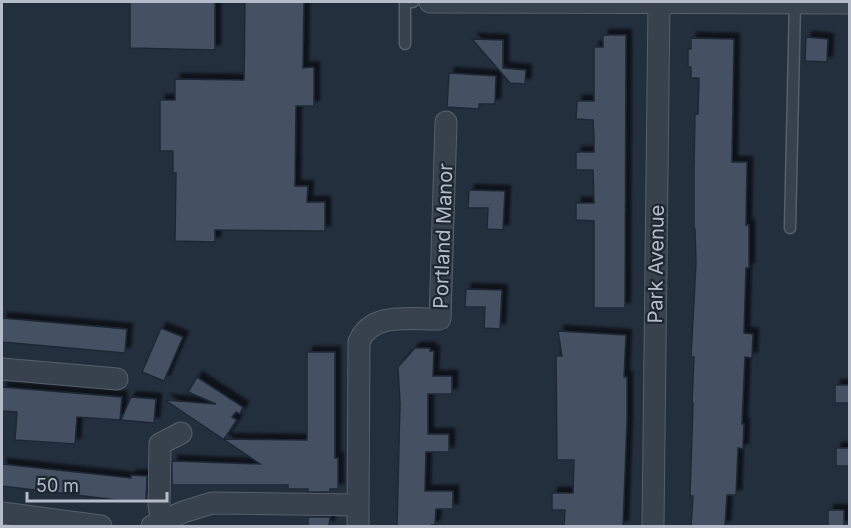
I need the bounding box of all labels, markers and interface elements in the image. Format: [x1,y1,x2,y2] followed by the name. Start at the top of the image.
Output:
[428,162,458,309] street label: Portland Manor
[643,204,669,324] street label: Park Avenue
[27,465,166,503] scale bar
[36,475,79,496] text: 50 m

